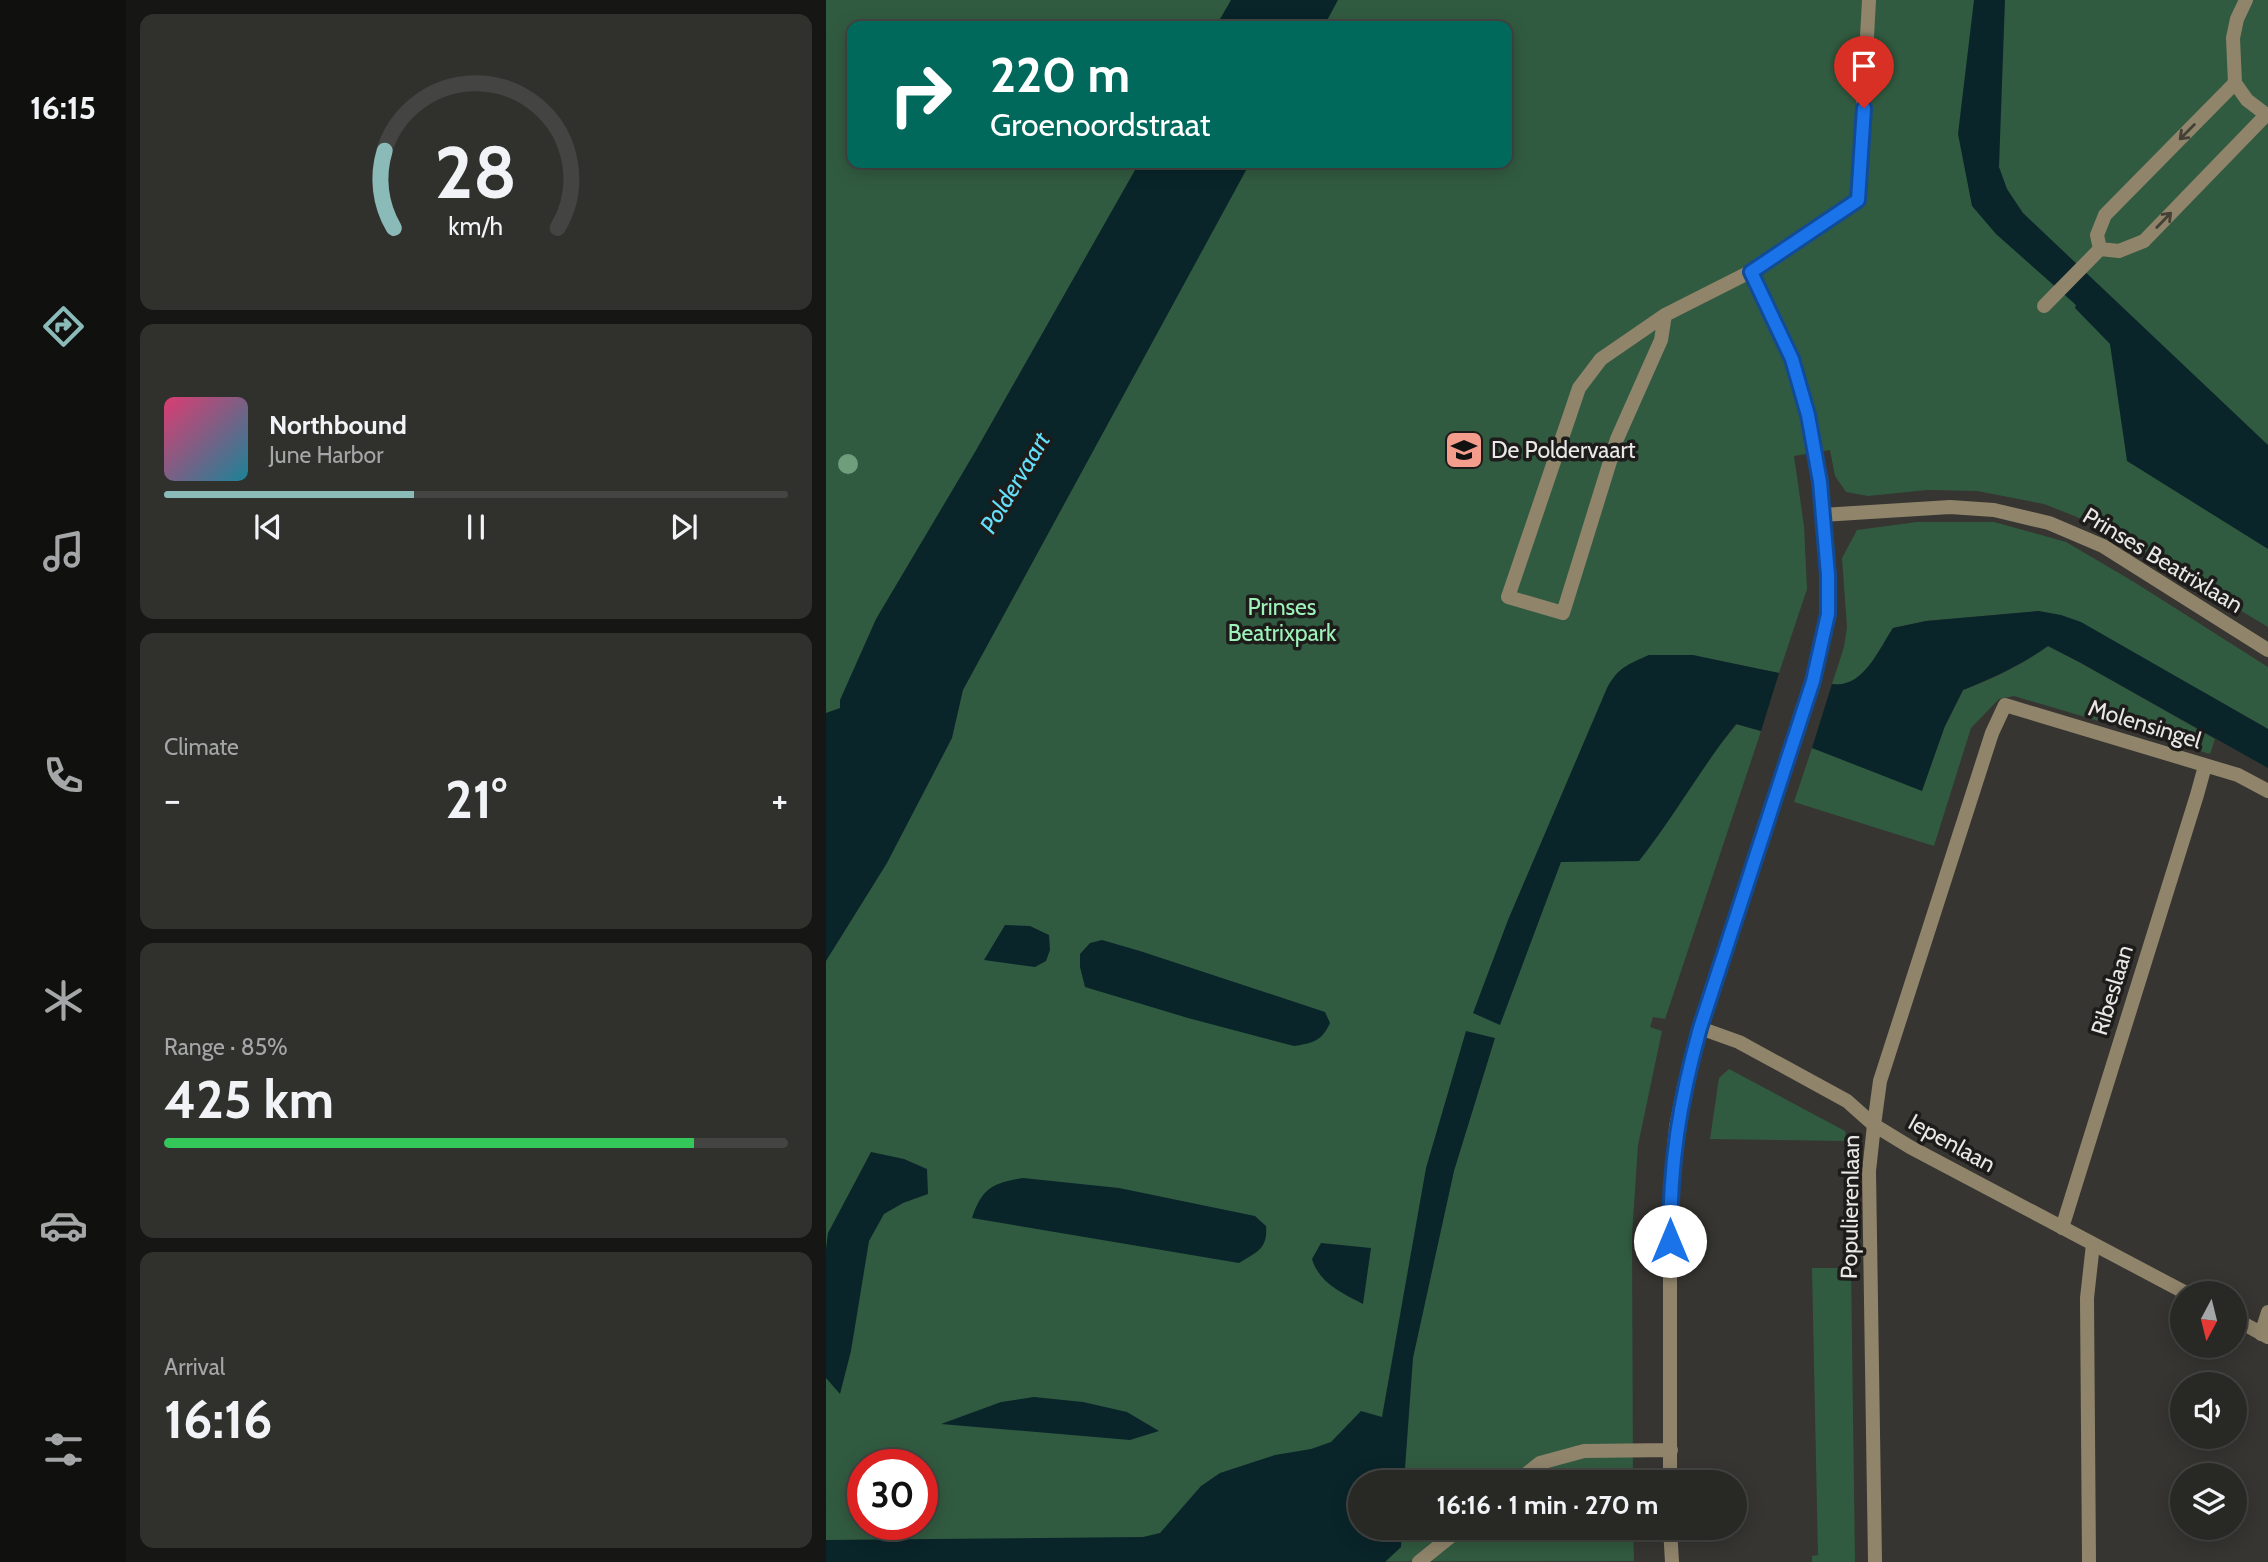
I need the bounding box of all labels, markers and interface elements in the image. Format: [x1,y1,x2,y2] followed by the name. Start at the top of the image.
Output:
[1834,36,1894,108] pin
[990,45,1130,104] text: 220 m
[1845,47,1883,85] icon: arrive
[875,49,966,140] icon: right
[30,88,96,127] text: 16:15
[990,105,1211,144] text: Groenoordstraat
[2179,123,2196,140] one-way arrow
[435,128,517,216] text: 28
[449,211,503,241] text: km/h
[2155,212,2172,229] one-way arrow
[39,302,88,351] icon: directions
[269,409,407,441] text: Northbound
[973,427,1056,538] water label: Poldervaart
[1443,429,1485,471] school or university icon: De Poldervaart
[1491,436,1636,464] place label: De Poldervaart
[269,441,383,469] text: June Harbor
[2078,501,2248,619] street label: Prinses Beatrixlaan
[249,508,287,546] icon: previous
[457,508,495,546] icon: pause
[665,508,703,546] icon: next
[39,527,88,576] icon: music
[1228,593,1337,647] park label: Prinses Beatrixpark
[2085,694,2206,755] street label: Molensingel
[164,733,239,761] text: Climate
[39,751,88,800] icon: phone
[445,768,507,831] text: 21°
[164,776,181,823] text: −
[771,776,788,823] text: +
[2085,941,2139,1039] street label: Ribeslaan
[39,976,88,1025] icon: climate
[164,1033,288,1061] text: Range · 85%
[164,1068,334,1131] text: 425 km
[1904,1108,2000,1178] street label: Iepenlaan
[1835,1135,1865,1279] street label: Populierenlaan
[39,1201,88,1250] icon: car
[1633,1204,1707,1278] position arrow
[2170,1281,2247,1358] north arrow
[2170,1281,2247,1540] map controls
[164,1353,225,1381] text: Arrival
[2170,1372,2247,1449] button: sound
[164,1388,272,1451] text: 16:16
[39,1425,88,1474] icon: filters
[847,1449,938,1540] speed limit sign: 30
[2170,1463,2247,1540] button: layers
[1437,1489,1658,1521] text: 16:16 · 1 min · 270 m

